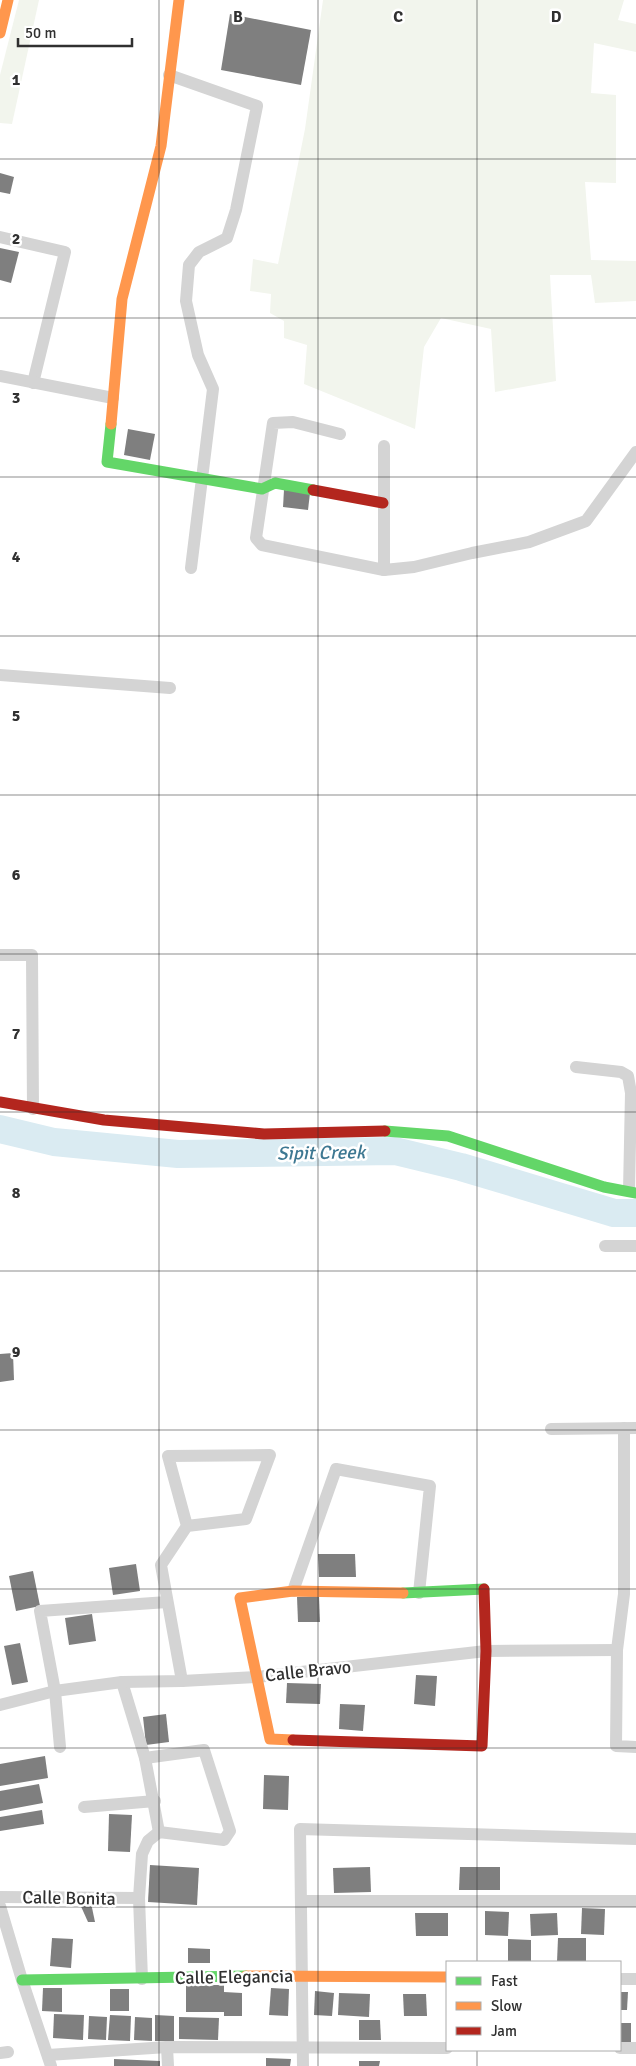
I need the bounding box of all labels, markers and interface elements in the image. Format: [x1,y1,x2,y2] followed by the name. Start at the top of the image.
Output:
[233,7,243,27] text: B
[393,7,403,27] text: C
[551,7,562,27] text: D
[18,15,131,47] scale bar
[25,24,56,42] text: 50 m
[12,70,21,90] text: 1
[12,229,20,249] text: 2
[12,388,20,408] text: 3
[12,547,21,567] text: 4
[12,706,20,726] text: 5
[12,865,21,885] text: 6
[12,1024,21,1044] text: 7
[277,1140,367,1166] water label: Sipit Creek
[12,1183,21,1203] text: 8
[12,1342,21,1362] text: 9
[264,1656,352,1686] street label: Calle Bravo
[22,1886,116,1910] street label: Calle Bonita
[446,1961,621,2051] legend
[175,1965,293,1989] street label: Calle Elegancia
[491,1972,518,1990] text: Fast
[491,1997,522,2015] text: Slow
[491,2022,517,2040] text: Jam

